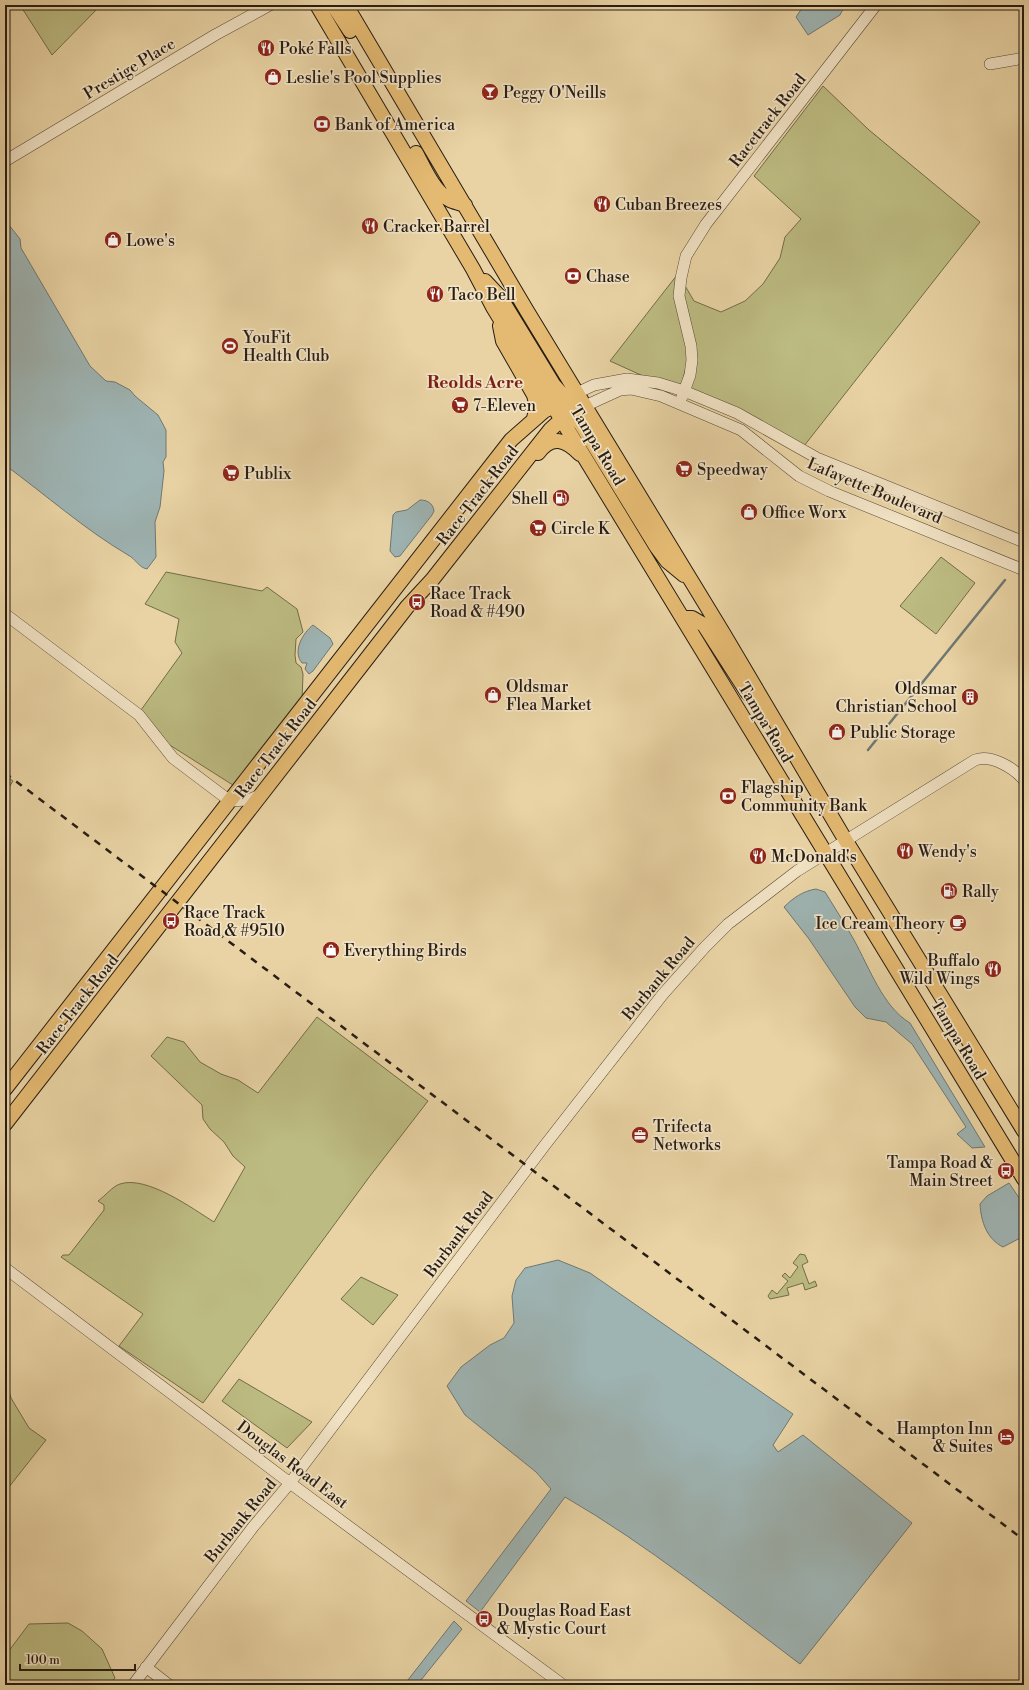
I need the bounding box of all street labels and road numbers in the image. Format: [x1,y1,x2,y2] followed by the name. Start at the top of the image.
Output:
[80,34,179,104] street label: Prestige Place
[725,70,810,171] street label: Racetrack Road
[565,402,629,489] street label: Tampa Road
[433,442,523,550] street label: Race Track Road
[804,453,945,528] street label: Lafayette Boulevard
[733,679,797,766] street label: Tampa Road
[231,695,321,803] street label: Race Track Road
[617,933,699,1025] street label: Burbank Road
[33,951,123,1059] street label: Race Track Road
[926,996,990,1083] street label: Tampa Road
[419,1188,498,1282] street label: Burbank Road
[233,1416,352,1513] street label: Douglas Road East
[200,1474,281,1568] street label: Burbank Road

